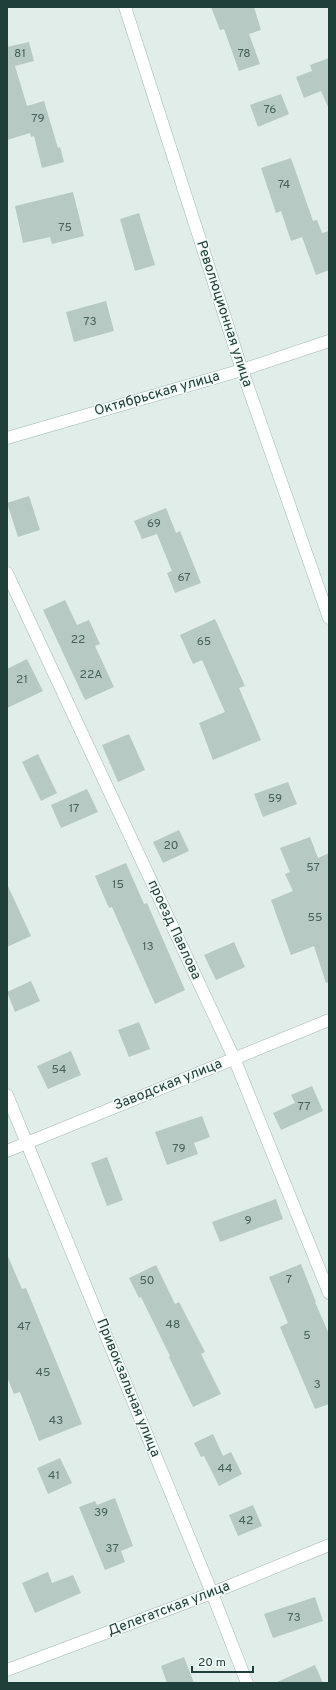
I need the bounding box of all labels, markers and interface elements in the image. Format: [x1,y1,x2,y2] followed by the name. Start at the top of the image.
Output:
[14,46,26,62] house number: 81
[237,46,251,62] house number: 78
[264,102,276,118] house number: 76
[31,111,45,127] house number: 79
[278,177,290,193] house number: 74
[58,220,72,236] house number: 75
[192,239,256,389] street label: Революционная улица
[83,314,97,330] house number: 73
[92,368,222,420] street label: Октябрьская улица
[147,516,161,532] house number: 69
[177,570,191,586] house number: 67
[71,632,85,648] house number: 22
[197,634,211,650] house number: 65
[80,667,102,683] house number: 22А
[16,672,28,688] house number: 21
[268,791,282,807] house number: 59
[69,801,79,817] house number: 17
[163,838,179,854] house number: 20
[306,860,320,876] house number: 57
[112,877,124,893] house number: 15
[143,877,205,983] street label: проезд Павлова
[308,910,322,926] house number: 55
[142,939,154,955] house number: 13
[111,1056,225,1114] street label: Заводская улица
[51,1062,67,1078] house number: 54
[298,1099,310,1115] house number: 77
[172,1141,186,1157] house number: 79
[244,1213,252,1229] house number: 9
[286,1272,292,1288] house number: 7
[139,1273,155,1289] house number: 50
[92,1316,164,1460] street label: Привокзальная улица
[166,1317,180,1333] house number: 48
[17,1319,31,1335] house number: 47
[303,1328,311,1344] house number: 5
[36,1365,50,1381] house number: 45
[313,1377,321,1393] house number: 3
[49,1413,63,1429] house number: 43
[218,1461,232,1477] house number: 44
[48,1468,60,1484] house number: 41
[94,1505,108,1521] house number: 39
[239,1513,253,1529] house number: 42
[105,1541,119,1557] house number: 37
[105,1578,233,1640] street label: Делегатская улица
[287,1610,301,1626] house number: 73
[192,1648,253,1674] scale bar
[198,1655,226,1671] text: 20 m

